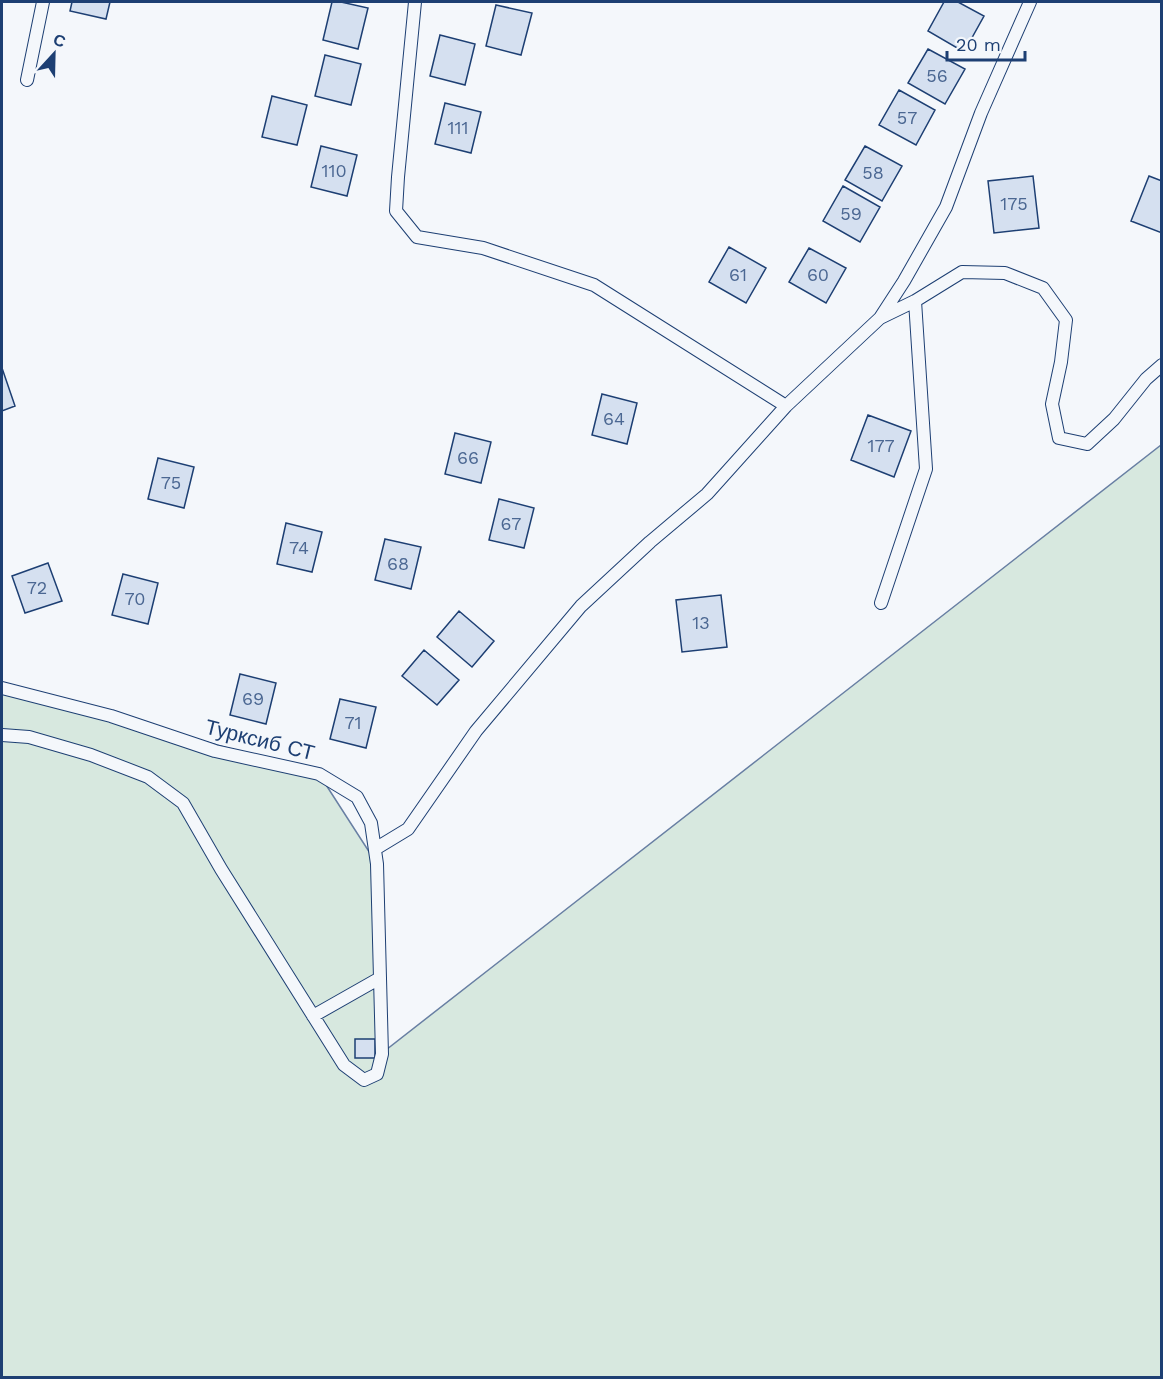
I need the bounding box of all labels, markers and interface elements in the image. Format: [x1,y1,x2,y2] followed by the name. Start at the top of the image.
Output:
[24,24,84,84] north arrow
[947,24,1025,62] scale bar
[51,30,69,52] text: С
[956,34,1001,55] text: 20 m
[926,65,948,86] house number: 56
[897,107,917,128] house number: 57
[447,117,469,138] house number: 111
[321,160,347,181] house number: 110
[862,162,884,183] house number: 58
[1000,193,1028,214] house number: 175
[840,203,862,224] house number: 59
[729,264,747,285] house number: 61
[807,264,829,285] house number: 60
[603,408,625,429] house number: 64
[867,435,895,456] house number: 177
[457,447,479,468] house number: 66
[161,472,181,493] house number: 75
[501,513,521,534] house number: 67
[289,537,309,558] house number: 74
[387,553,409,574] house number: 68
[27,577,47,598] house number: 72
[125,588,145,609] house number: 70
[692,612,710,633] house number: 13
[242,688,264,709] house number: 69
[344,712,362,733] house number: 71
[203,714,318,765] street label: Турксиб СТ

